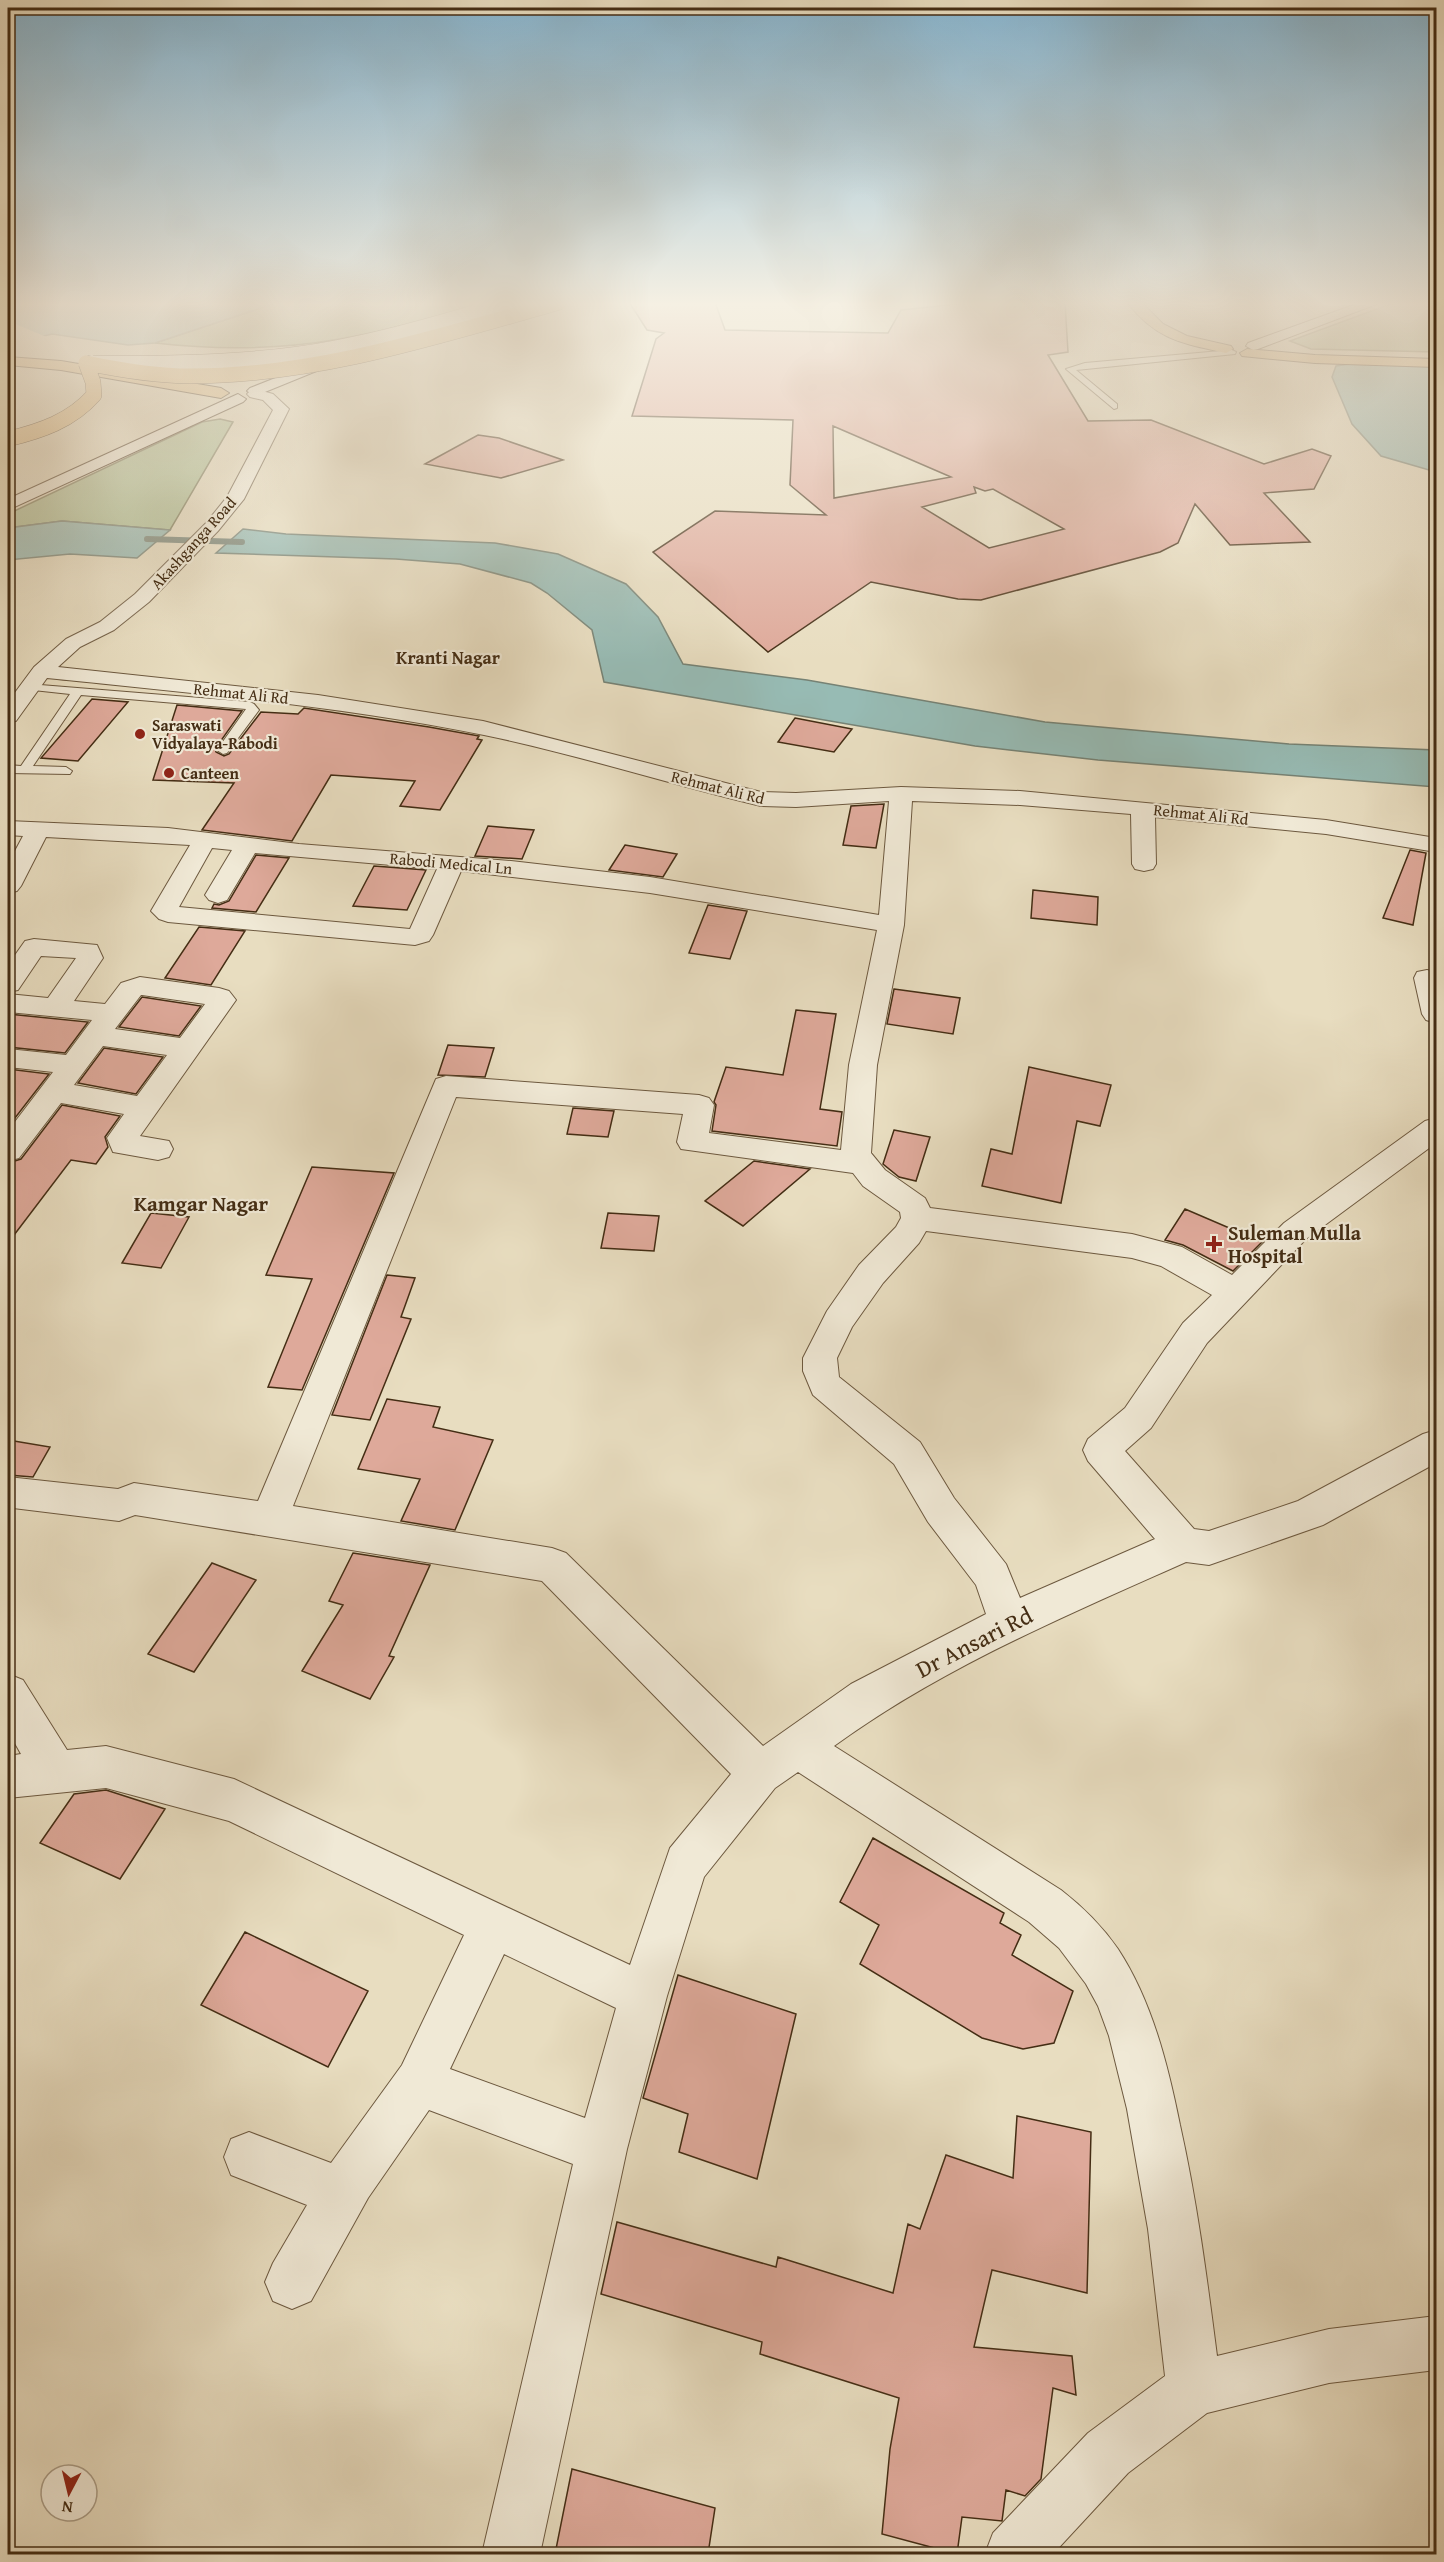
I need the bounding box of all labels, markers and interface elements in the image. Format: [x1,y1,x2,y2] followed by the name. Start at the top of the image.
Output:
[145,491,242,595] street label: Akashganga Road
[396,644,501,671] district label: Kranti Nagar
[192,676,290,710] street label: Rehmat Ali Rd
[152,713,278,755] place label: Saraswati Vidyalaya-Rabodi
[133,727,147,741] marker: Saraswati Vidyalaya-Rabodi
[181,761,239,785] place label: Canteen
[669,764,768,810] street label: Rehmat Ali Rd
[162,766,176,780] marker: Canteen
[1152,797,1250,831] street label: Rehmat Ali Rd
[389,846,513,880] street label: Rabodi Medical Ln
[134,1188,269,1219] district label: Kamgar Nagar
[1228,1218,1362,1270] place label: Suleman Mulla Hospital
[1205,1235,1223,1253] marker: Suleman Mulla Hospital
[909,1597,1039,1686] street label: Dr Ansari Rd
[39,2463,99,2523] north arrow
[60,2495,74,2520] text: N

